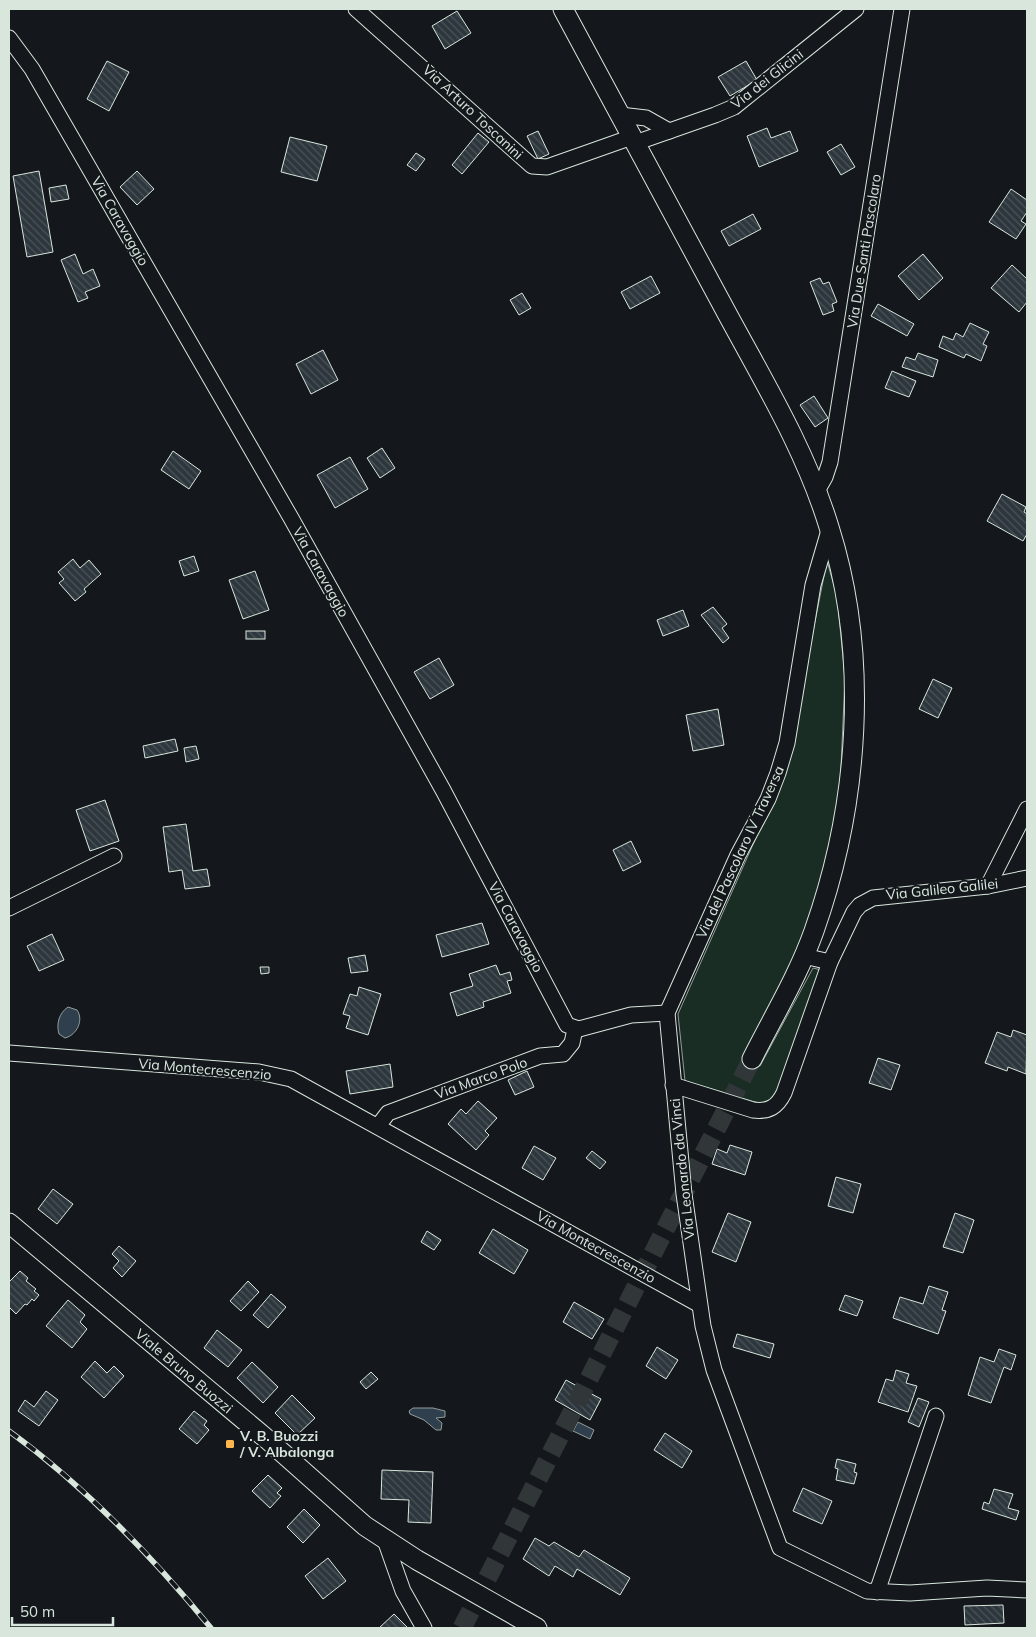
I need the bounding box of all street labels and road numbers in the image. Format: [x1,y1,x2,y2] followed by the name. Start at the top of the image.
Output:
[727,45,807,113] street label: Via dei Glicini
[419,61,527,163] street label: Via Arturo Toscanini
[87,173,153,269] street label: Via Caravaggio
[843,173,885,329] street label: Via Due Santi Pascolaro
[289,524,353,620] street label: Via Caravaggio
[692,763,788,941] street label: Via del Pascolaro IV Traversa
[885,874,999,904] street label: Via Galileo Galilei
[485,879,547,975] street label: Via Caravaggio
[432,1053,530,1103] street label: Via Marco Polo
[138,1054,272,1084] street label: Via Montecrescenzio
[666,1097,698,1241] street label: Via Leonardo da Vinci
[533,1207,659,1287] street label: Via Montecrescenzio
[131,1325,237,1417] street label: Viale Bruno Buozzi

